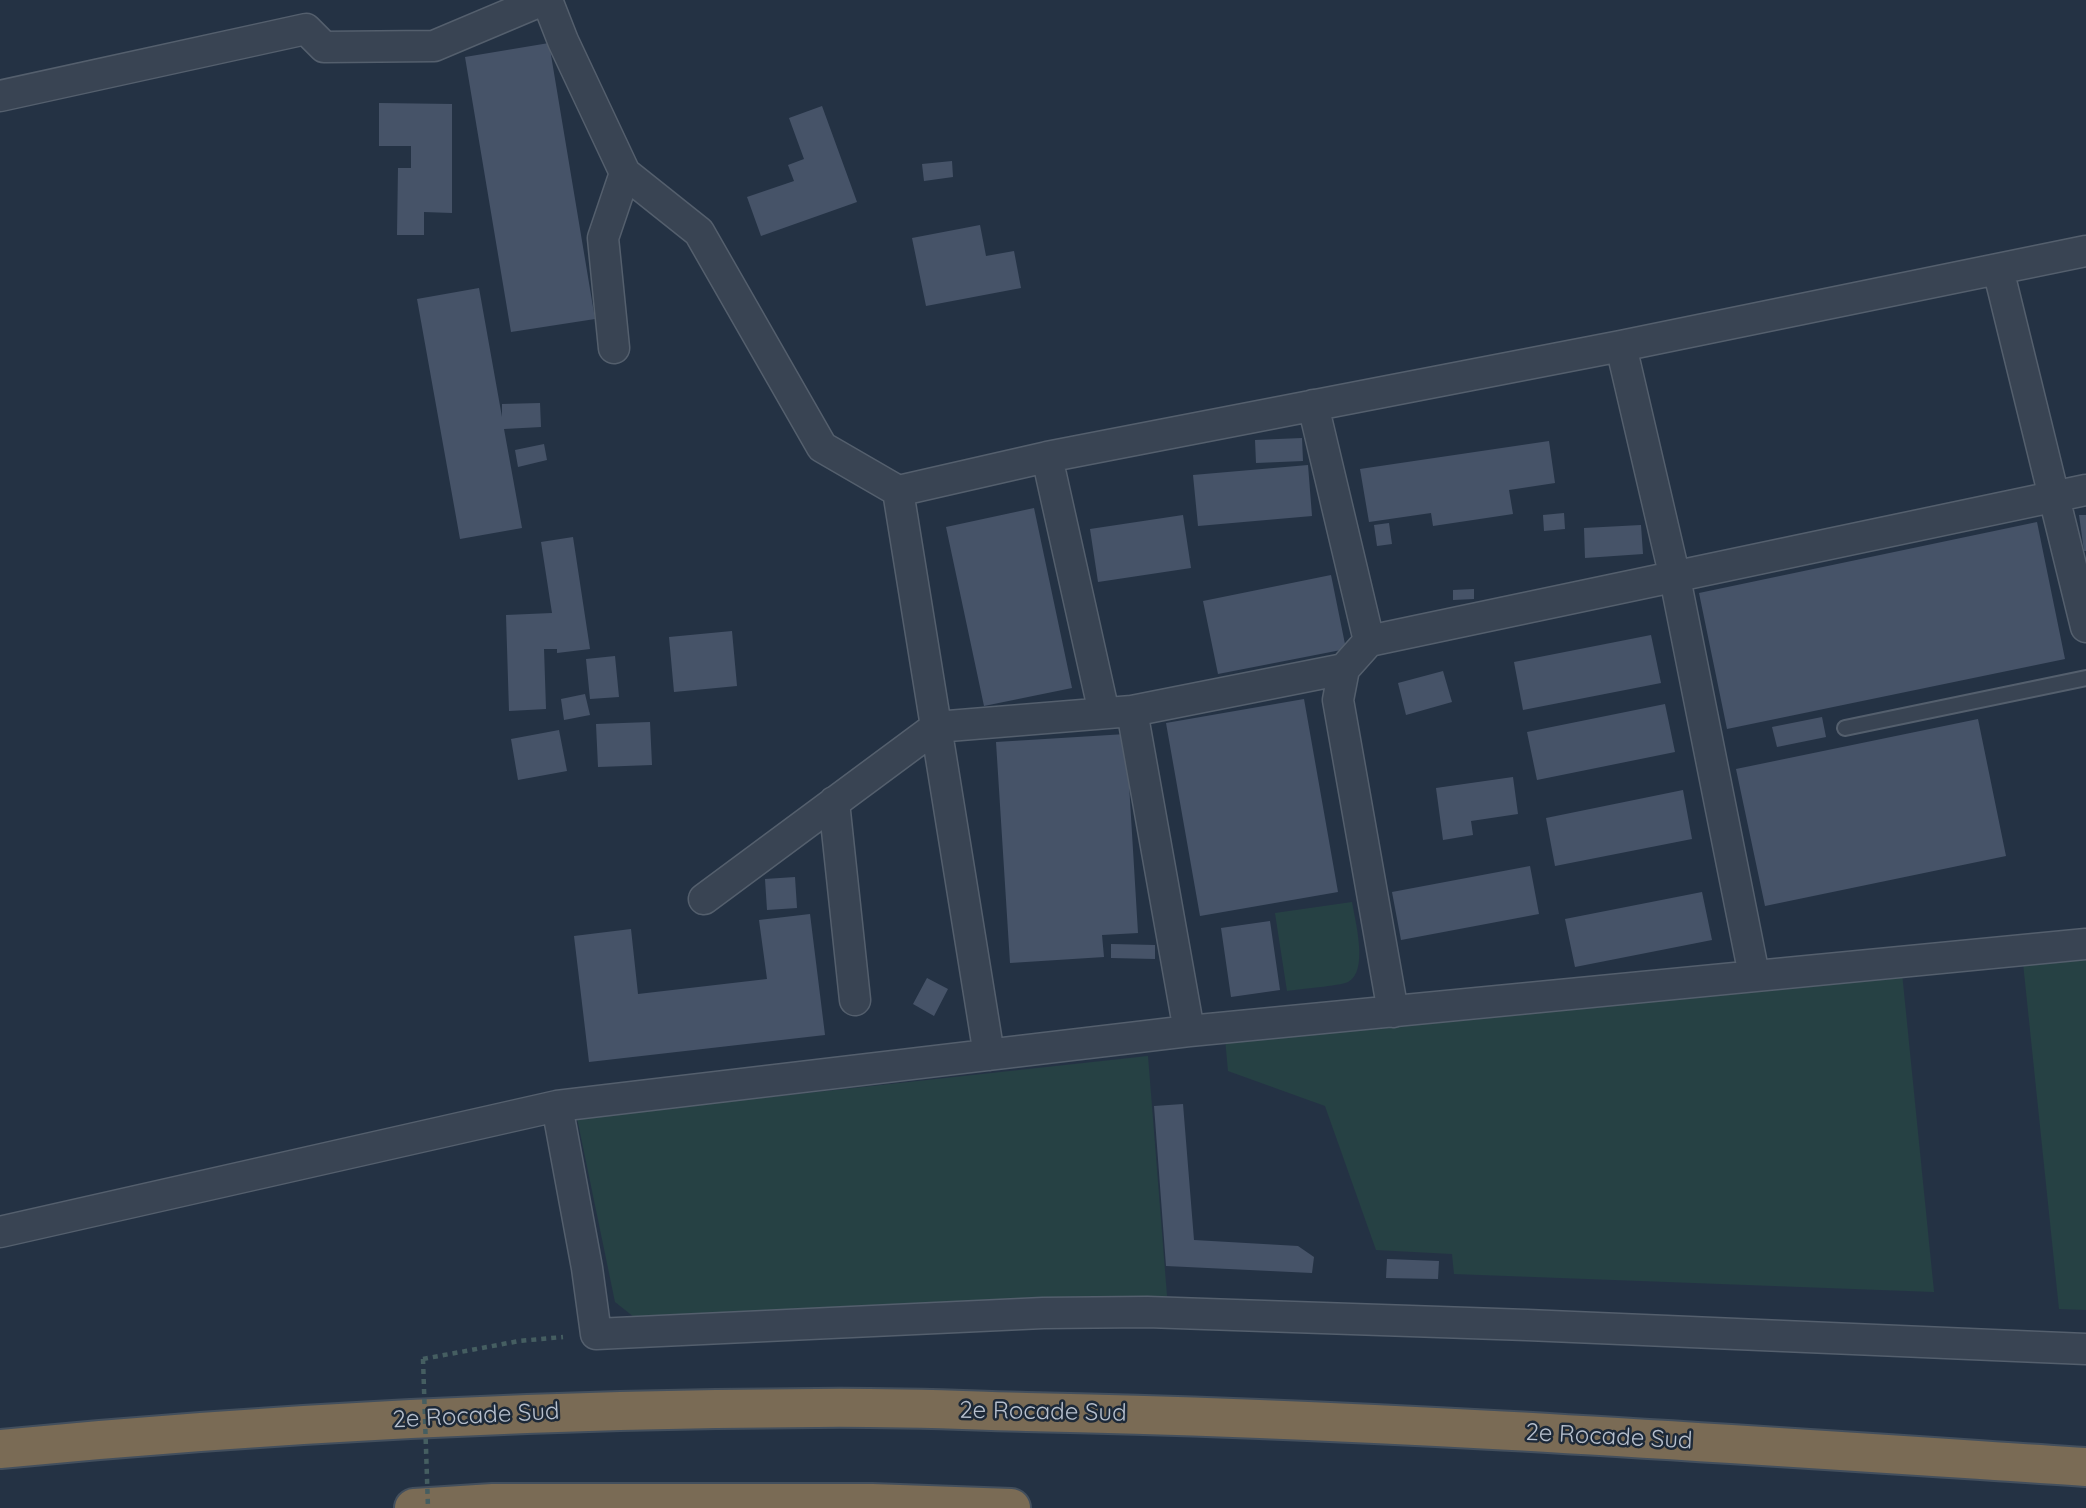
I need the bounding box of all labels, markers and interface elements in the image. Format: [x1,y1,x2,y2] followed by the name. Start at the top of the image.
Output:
[959,1396,1127,1428] street label: 2e Rocade Sud
[392,1397,560,1435] street label: 2e Rocade Sud
[1525,1418,1693,1456] street label: 2e Rocade Sud

